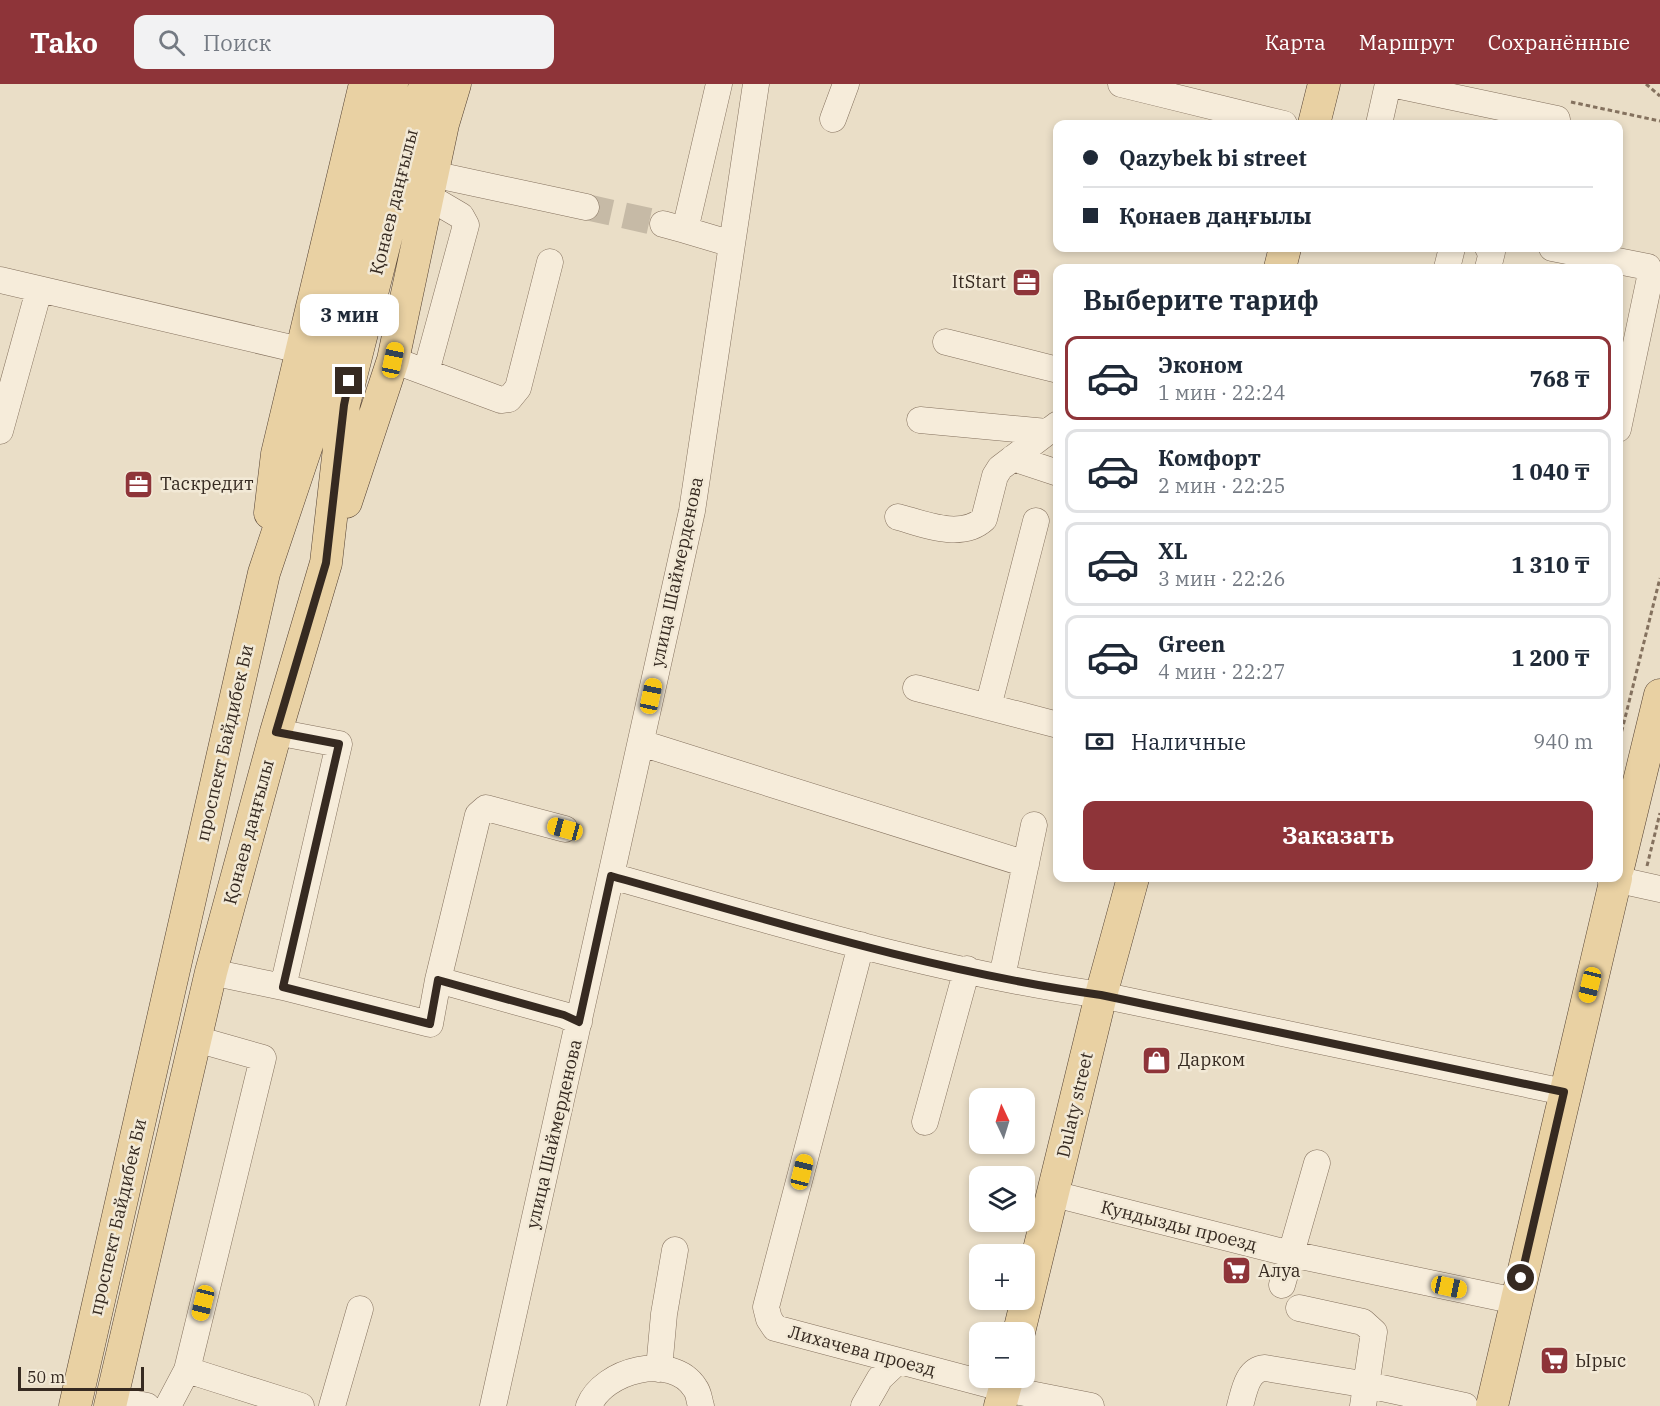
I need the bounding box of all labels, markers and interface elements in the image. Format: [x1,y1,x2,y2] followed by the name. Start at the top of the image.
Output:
[134,15,554,69] search box
[30,24,98,61] text: Tako
[155,26,188,59] icon: search
[203,28,271,57] text: Поиск
[1265,28,1326,56] text: Карта
[1359,28,1455,56] text: Маршрут
[1488,28,1630,56] text: Сохранённые
[364,127,423,277] street label: Қонаев даңғылы
[1119,143,1307,172] text: Qazybek bi street
[1119,201,1312,230] text: Қонаев даңғылы
[1011,266,1043,298] office icon: ItStart
[952,270,1006,293] place label: ItStart
[1083,282,1319,317] text: Выберите тариф
[300,294,398,336] callout: 3 мин
[320,301,379,328] text: 3 мин
[380,341,406,379] car
[1158,350,1243,379] text: Эконом
[1086,351,1140,405] icon: car
[1529,364,1590,393] text: 768 ₸
[335,367,362,394] route end
[1158,379,1286,406] text: 1 мин · 22:24
[1158,443,1261,472] text: Комфорт
[1086,444,1140,498] icon: car
[1511,457,1590,486] text: 1 040 ₸
[123,468,155,500] office icon: Таскредит
[160,472,254,495] place label: Таскредит
[1158,472,1286,499] text: 2 мин · 22:25
[645,475,708,669] street label: улица Шаймерденова
[1158,536,1188,565] text: XL
[1086,537,1140,591] icon: car
[1511,550,1590,579] text: 1 310 ₸
[1158,565,1286,592] text: 3 мин · 22:26
[1158,629,1225,658] text: Green
[1086,630,1140,684] icon: car
[191,642,258,844] street label: проспект Байдибек Би
[1511,643,1590,672] text: 1 200 ₸
[1158,658,1286,685] text: 4 мин · 22:27
[638,677,664,715] car
[1083,725,1116,758] icon: cash
[1131,727,1246,756] text: Наличные
[1533,728,1593,755] text: 940 m
[218,757,279,907] street label: Қонаев даңғылы
[1083,801,1593,870] button: Заказать
[545,816,585,842] car
[1577,965,1603,1005] car
[521,1037,587,1231] street label: улица Шаймерденова
[1141,1044,1173,1076] shop icon: Дарком
[1178,1048,1245,1071] place label: Дарком
[1051,1050,1098,1160] street label: Dulaty street
[969,1088,1035,1154] north arrow
[969,1088,1035,1388] map controls
[84,1116,151,1318] street label: проспект Байдибек Би
[789,1152,815,1192] car
[969,1166,1035,1232] button: layers
[1099,1195,1260,1256] street label: Кундызды проезд
[969,1244,1035,1310] button: +
[1221,1255,1253,1287] supermarket icon: Алуа
[1258,1259,1301,1282] place label: Алуа
[1507,1264,1534,1291] route start
[1430,1274,1468,1300] car
[190,1283,216,1323] car
[786,1320,938,1381] street label: Лихачева проезд
[969,1322,1035,1388] button: −
[1538,1345,1570,1377] supermarket icon: Ырыс
[1575,1349,1626,1372] place label: Ырыс
[18,1364,144,1392] scale bar
[27,1367,65,1387] text: 50 m

